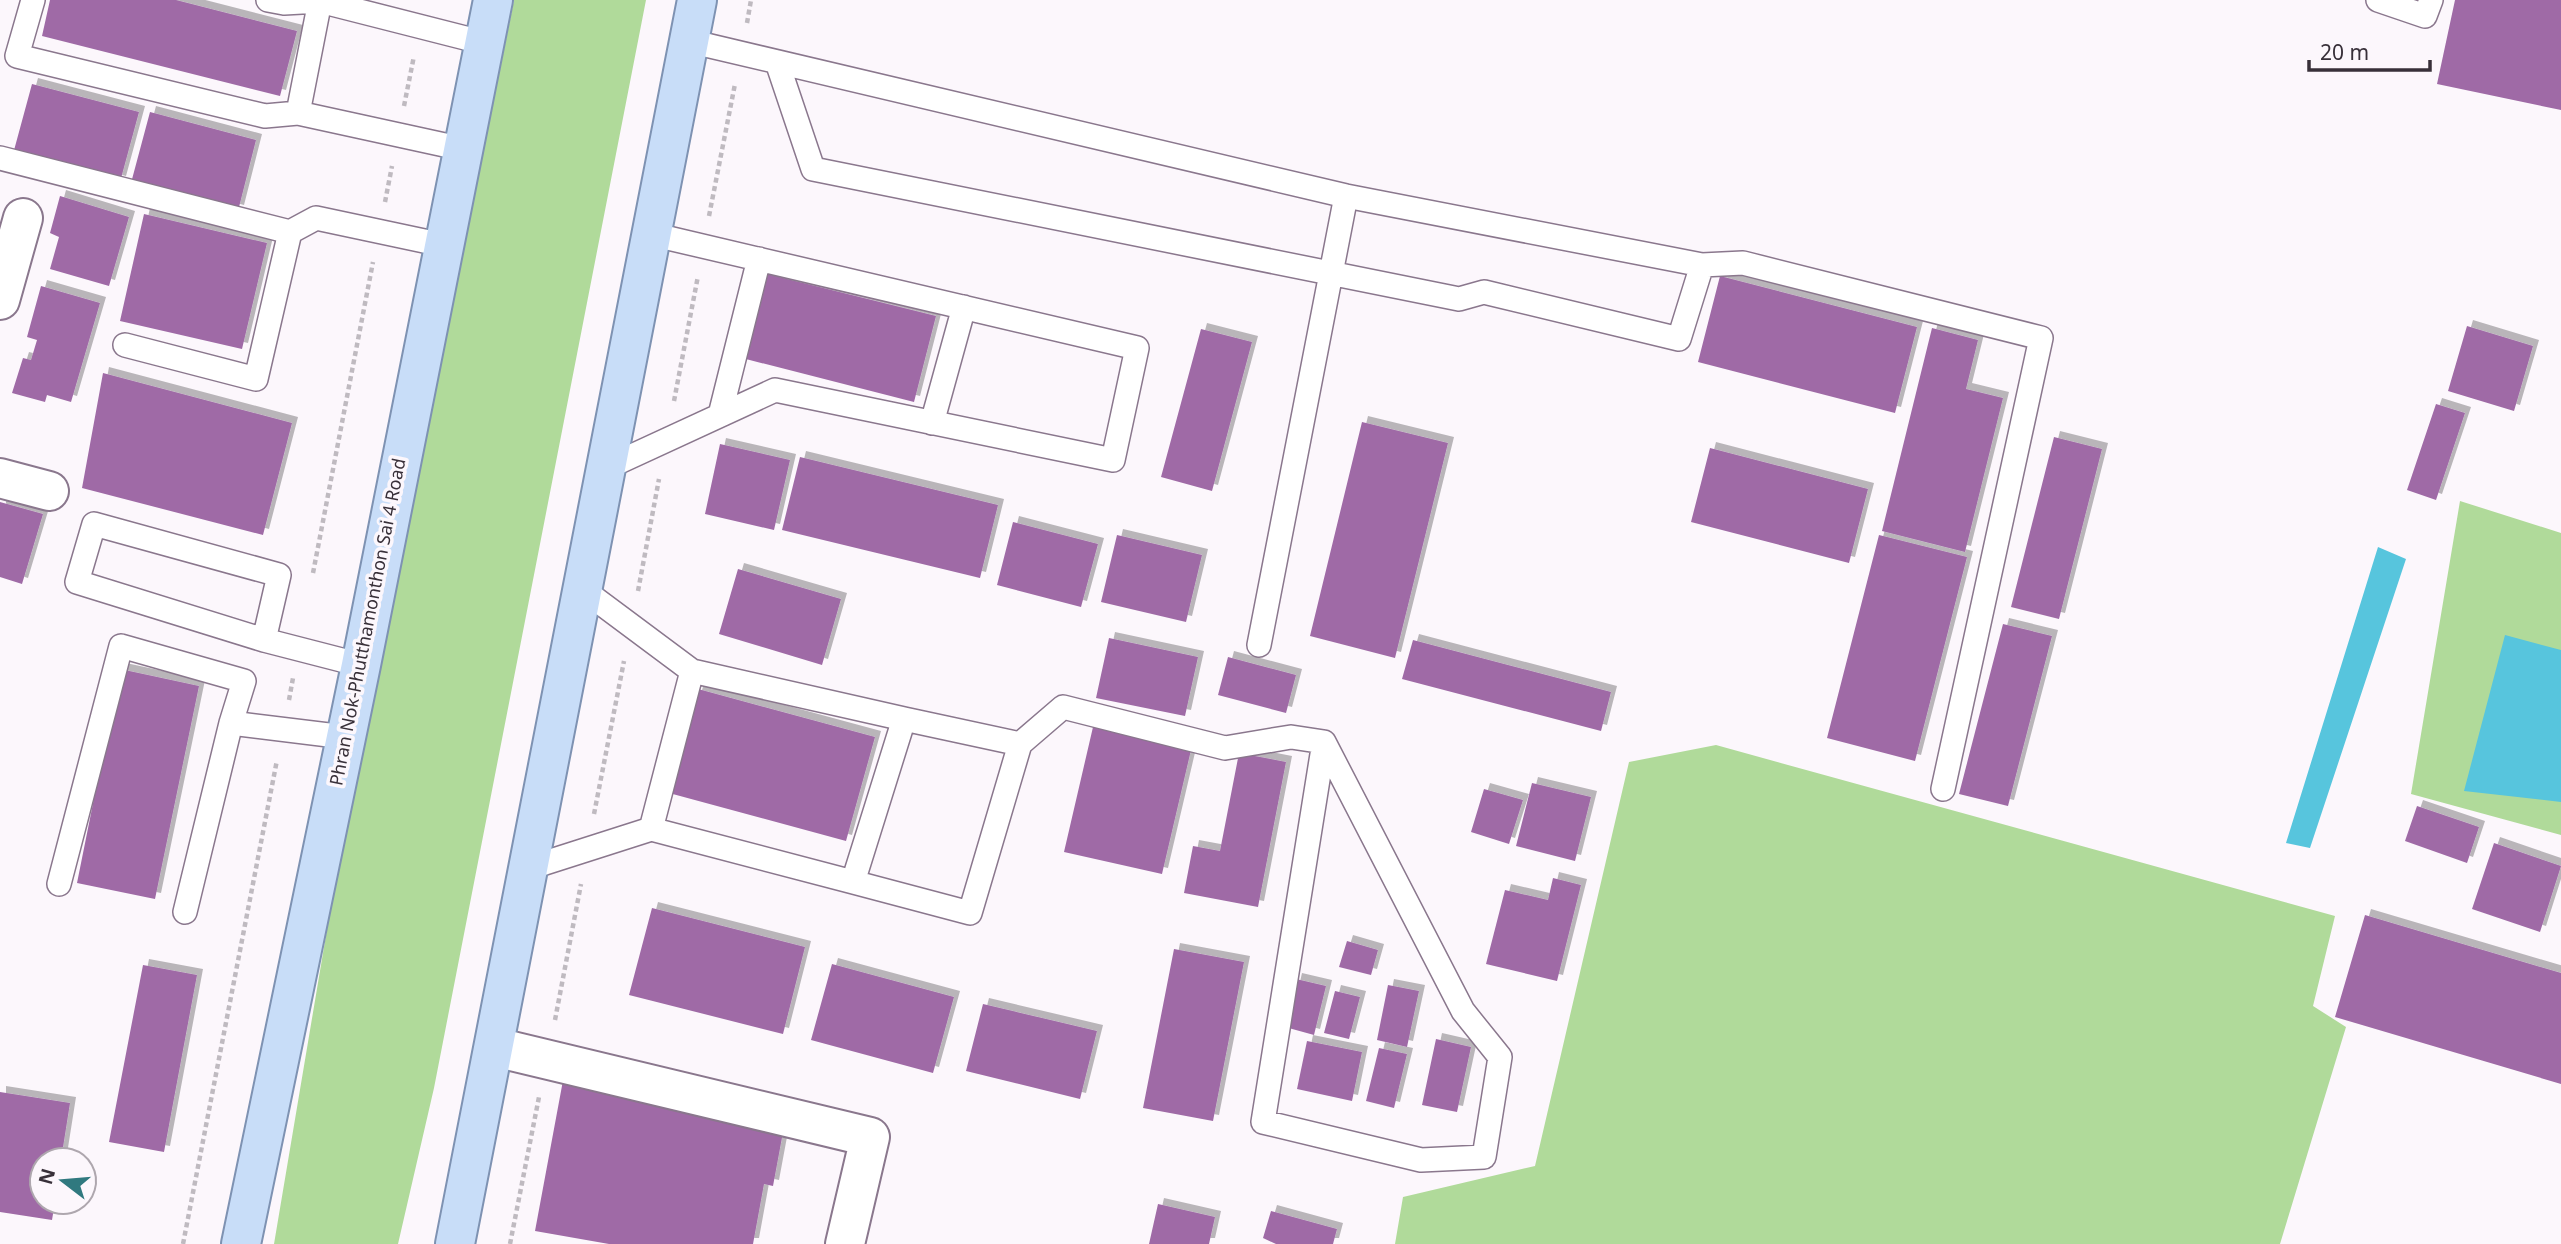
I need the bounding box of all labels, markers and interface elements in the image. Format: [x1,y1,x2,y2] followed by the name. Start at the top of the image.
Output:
[2309,28,2430,72] scale bar
[2320,38,2369,66] text: 20 m
[323,456,411,788] street label: Phran Nok-Phutthamonthon Sai 4 Road
[28,1146,98,1216] north arrow
[32,1165,61,1187] text: N

